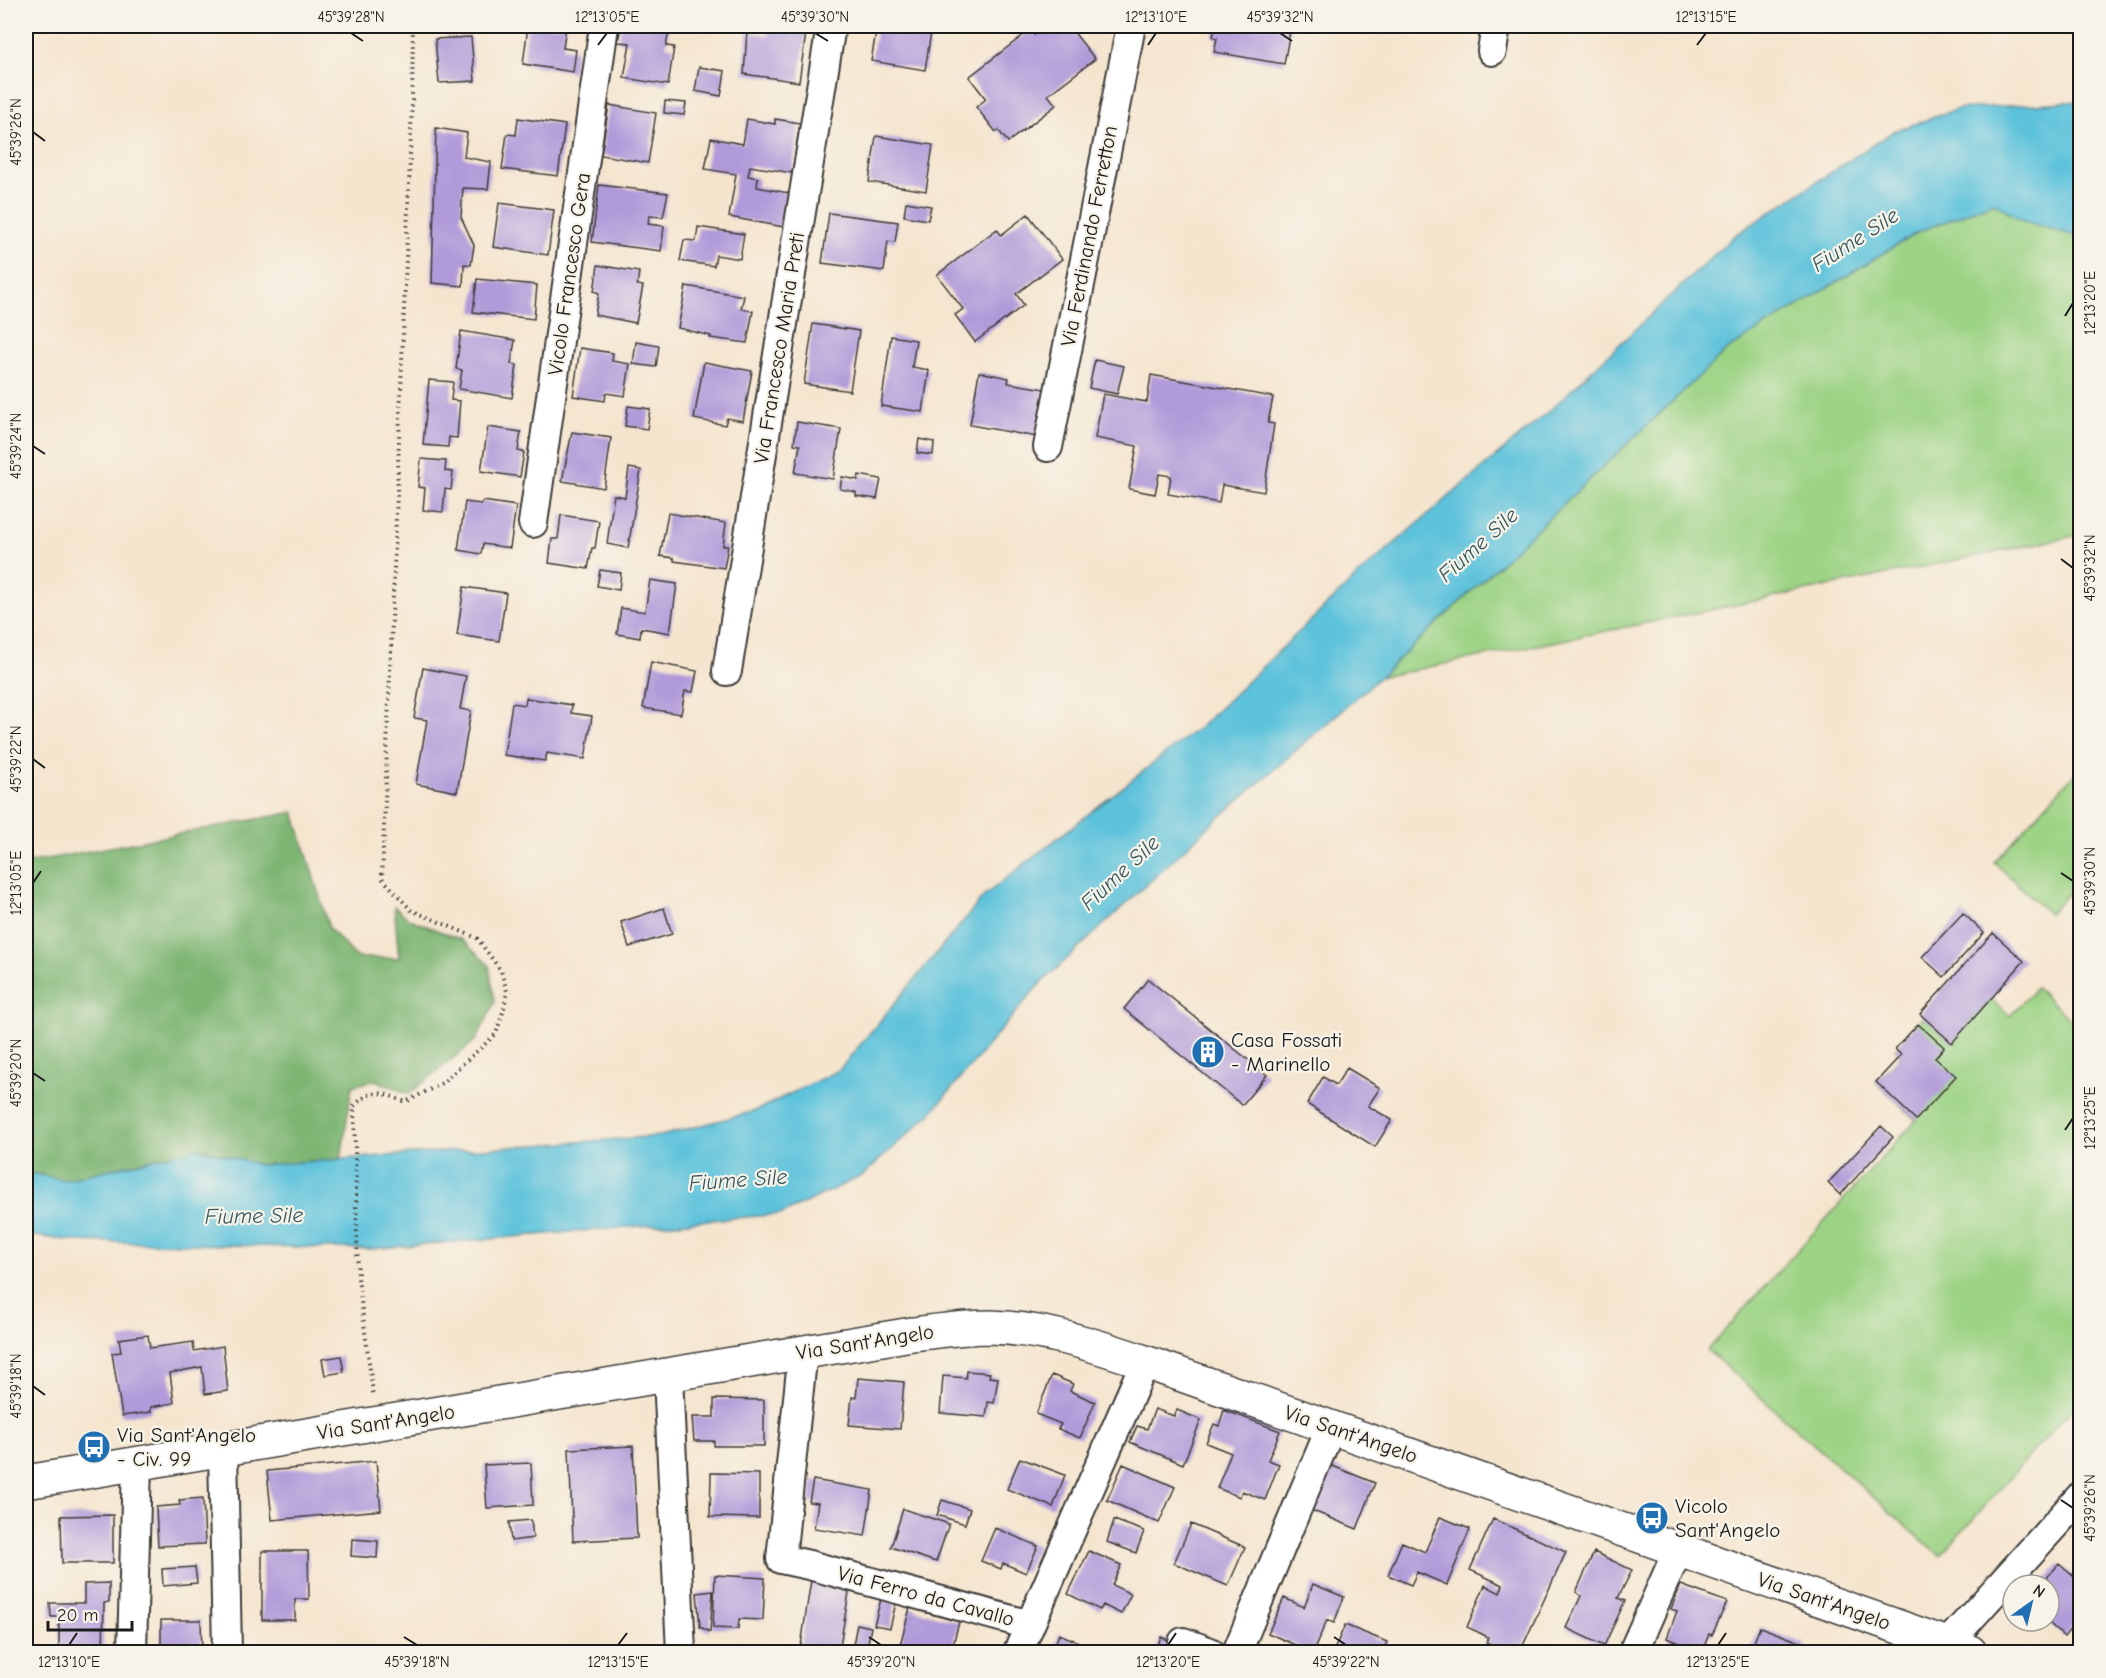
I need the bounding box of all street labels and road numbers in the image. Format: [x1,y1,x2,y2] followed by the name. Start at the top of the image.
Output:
[1056,123,1122,349] street label: Via Ferdinando Ferretton
[543,171,595,377] street label: Vicolo Francesco Gera
[749,230,809,466] street label: Via Francesco Maria Preti
[794,1319,936,1365] street label: Via Sant'Angelo
[315,1399,457,1445] street label: Via Sant'Angelo
[1281,1400,1421,1468] street label: Via Sant'Angelo
[835,1561,1017,1631] street label: Via Ferro da Cavallo
[1754,1567,1894,1635] street label: Via Sant'Angelo

